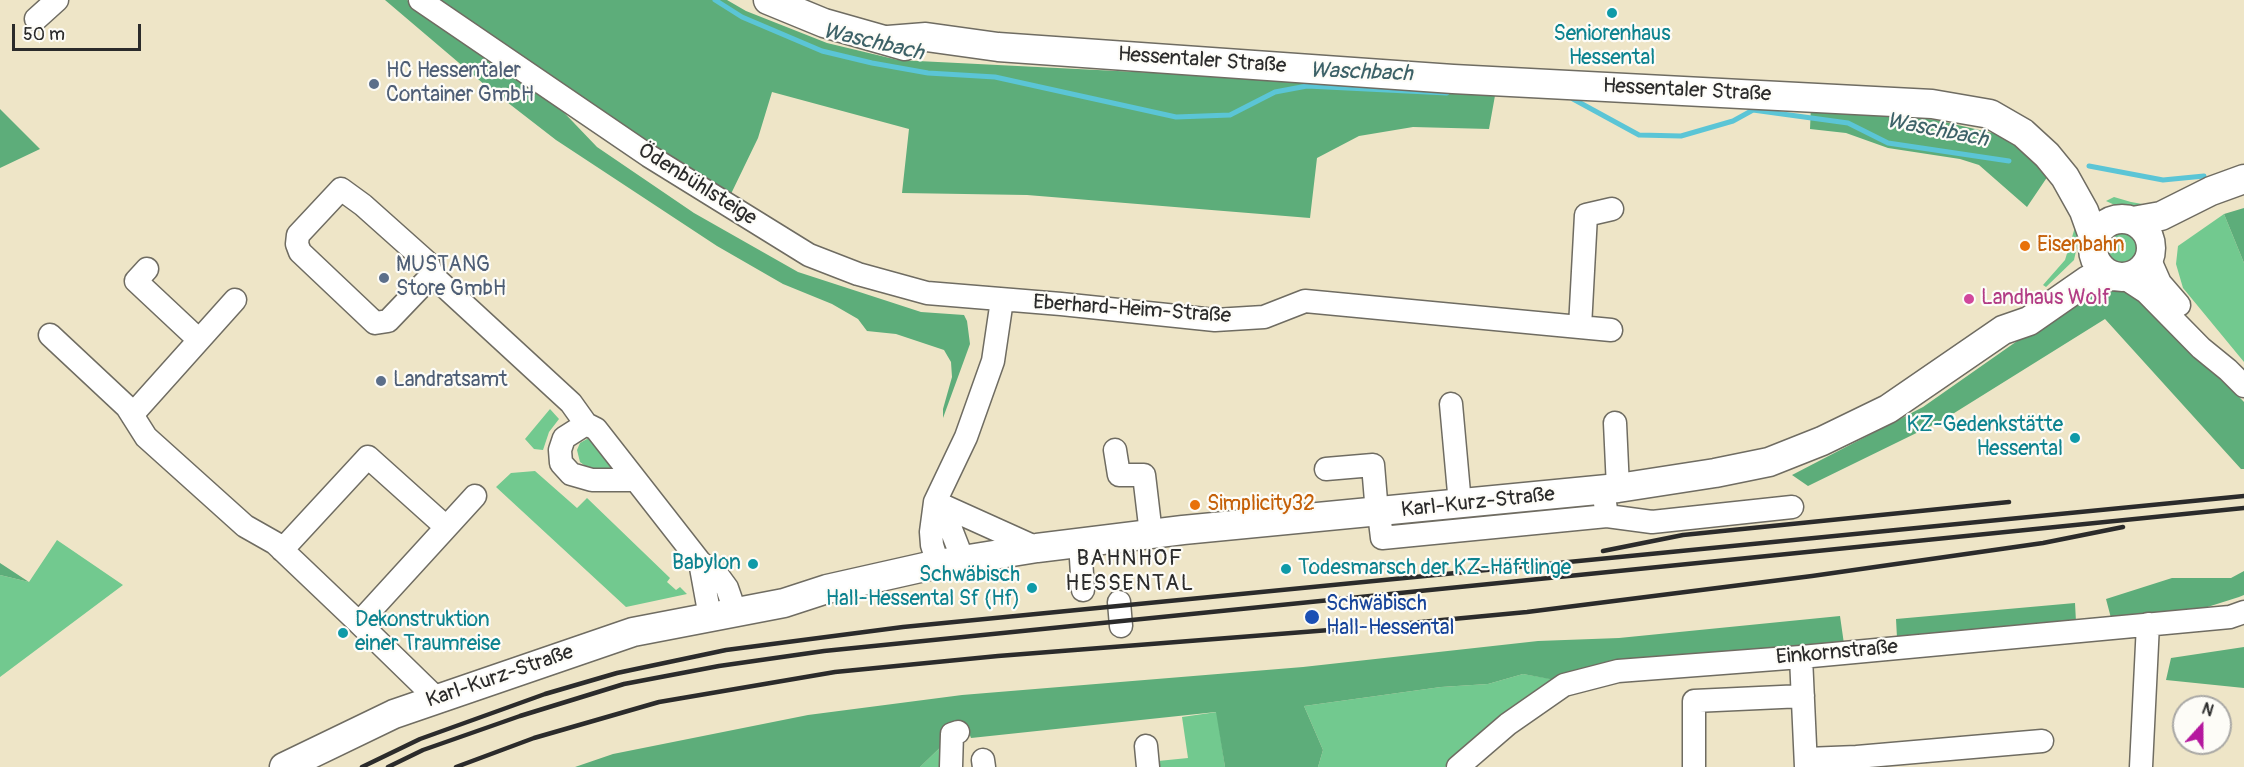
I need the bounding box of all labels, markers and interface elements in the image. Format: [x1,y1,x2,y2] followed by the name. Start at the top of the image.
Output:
[1605,6,1619,20] marker: Seniorenhaus Hessental
[15,12,144,50] scale bar
[820,19,926,67] water label: Waschbach
[1553,22,1671,72] place label: Seniorenhaus Hessental
[23,23,65,46] text: 50 m
[1117,43,1287,79] street label: Hessentaler Straße
[1309,58,1413,88] water label: Waschbach
[386,59,534,109] place label: HC Hessentaler Container GmbH
[1602,74,1772,108] street label: Hessentaler Straße
[367,77,381,91] marker: HC Hessentaler Container GmbH
[1884,108,1990,154] water label: Waschbach
[633,138,761,232] street label: Ödenbühlsteige
[2037,233,2125,259] place label: Eisenbahn
[2018,239,2032,253] marker: Eisenbahn
[396,253,506,303] place label: MUSTANG Store GmbH
[377,271,391,285] marker: MUSTANG Store GmbH
[1981,286,2111,312] place label: Landhaus Wolf
[1032,291,1232,329] street label: Eberhard-Heim-Straße
[1962,292,1976,306] marker: Landhaus Wolf
[393,368,508,394] place label: Landratsamt
[374,374,388,388] marker: Landratsamt
[1907,413,2063,463] place label: KZ-Gedenkstätte Hessental
[2068,431,2082,445] marker: KZ-Gedenkstätte Hessental
[1400,482,1556,524] street label: Karl-Kurz-Straße
[1207,492,1315,518] place label: Simplicity32
[1188,498,1202,512] marker: Simplicity32
[1065,546,1195,598] district label: BAHNHOF HESSENTAL
[672,551,741,577] place label: Babylon
[1298,556,1571,582] place label: Todesmarsch der KZ-Häftlinge
[746,557,760,571] marker: Babylon
[1279,562,1293,576] marker: Todesmarsch der KZ-Häftlinge
[826,563,1020,613] place label: Schwäbisch Hall-Hessental Sf (Hf)
[1025,581,1039,595] marker: Schwäbisch Hall-Hessental Sf (Hf)
[1326,592,1454,642] place label: Schwäbisch Hall-Hessental
[355,608,501,658] place label: Dekonstruktion einer Traumreise
[1303,608,1321,626] marker: Schwäbisch Hall-Hessental
[336,626,350,640] marker: Dekonstruktion einer Traumreise
[1775,635,1899,671] street label: Einkornstraße
[423,640,577,714] street label: Karl-Kurz-Straße
[2172,695,2232,755] north arrow
[2199,699,2216,721] text: N

